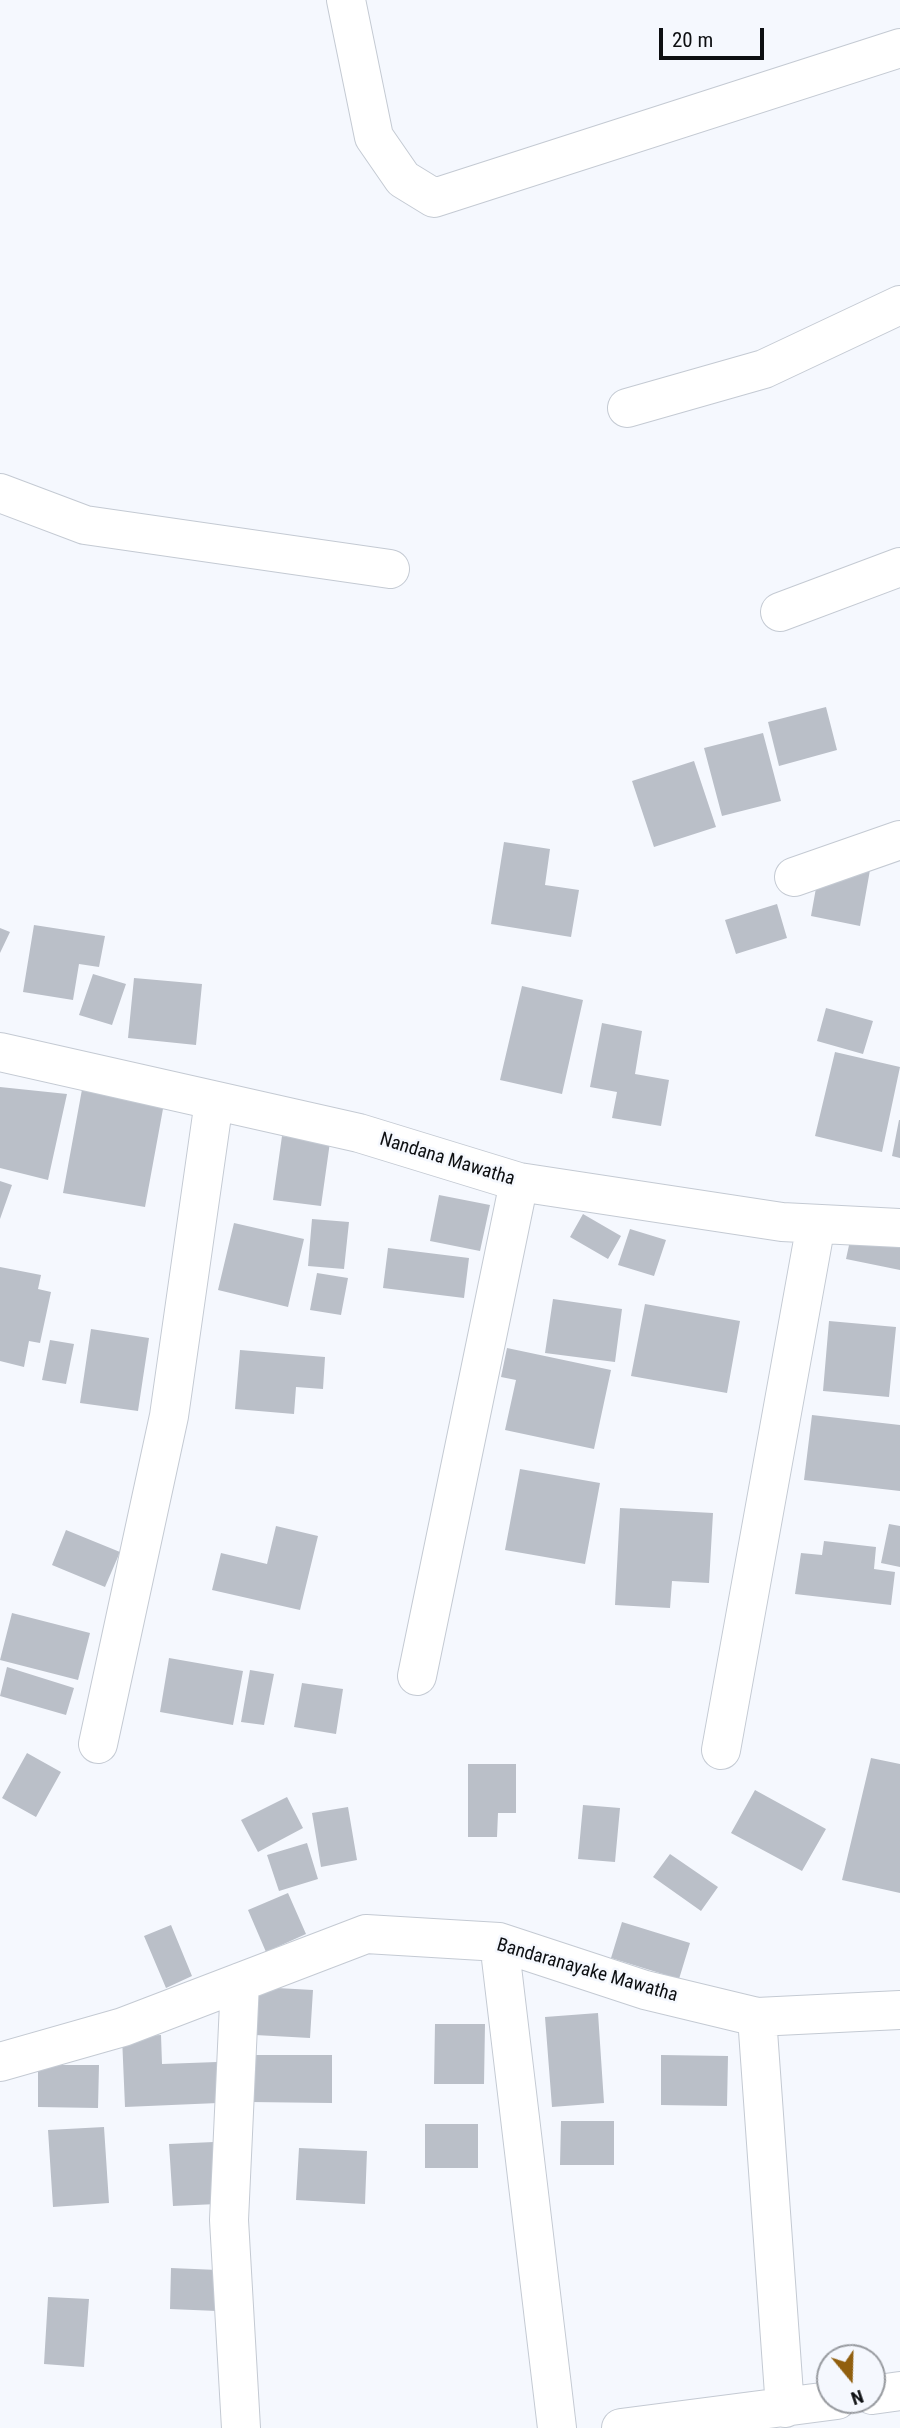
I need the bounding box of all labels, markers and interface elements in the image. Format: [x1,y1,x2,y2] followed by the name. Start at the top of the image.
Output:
[662,14,767,58] scale bar
[672,28,713,52] text: 20 m
[377,1129,517,1191] street label: Nandana Mawatha
[494,1934,680,2008] street label: Bandaranayake Mawatha
[816,2344,886,2414] north arrow
[848,2385,867,2410] text: N

